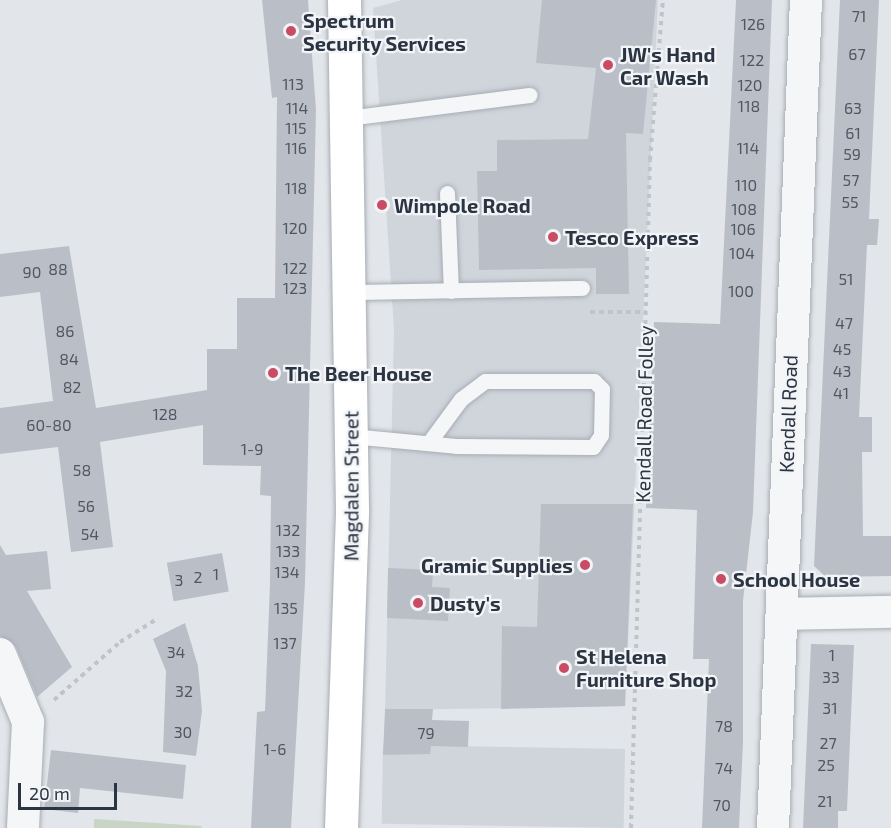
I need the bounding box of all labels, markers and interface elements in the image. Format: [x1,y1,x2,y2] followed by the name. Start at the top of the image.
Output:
[852,6,866,26] house number: 71
[303,8,466,55] place label: Spectrum Security Services
[741,14,765,34] house number: 126
[284,24,298,38] marker: Spectrum Security Services
[620,42,715,89] place label: JW's Hand Car Wash
[848,44,866,64] house number: 67
[740,50,764,70] house number: 122
[601,58,615,72] marker: JW's Hand Car Wash
[282,74,304,94] house number: 113
[737,75,763,95] house number: 120
[738,96,760,116] house number: 118
[286,98,308,118] house number: 114
[844,98,862,118] house number: 63
[285,118,307,138] house number: 115
[845,123,861,143] house number: 61
[285,138,307,158] house number: 116
[737,138,759,158] house number: 114
[843,144,861,164] house number: 59
[843,170,859,190] house number: 57
[735,175,757,195] house number: 110
[285,178,307,198] house number: 118
[841,192,859,212] house number: 55
[394,193,531,217] place label: Wimpole Road
[375,198,389,212] marker: Wimpole Road
[731,199,757,219] house number: 108
[282,218,308,238] house number: 120
[730,219,756,239] house number: 106
[565,225,699,249] place label: Tesco Express
[546,230,560,244] marker: Tesco Express
[729,243,755,263] house number: 104
[283,258,307,278] house number: 122
[48,259,68,279] house number: 88
[23,262,41,282] house number: 90
[839,269,853,289] house number: 51
[283,278,307,298] house number: 123
[728,281,754,301] house number: 100
[835,313,853,333] house number: 47
[56,321,74,341] house number: 86
[630,325,658,503] street label: Kendall Road Folley
[833,339,851,359] house number: 45
[59,349,79,369] house number: 84
[774,354,802,474] street label: Kendall Road
[285,361,432,385] place label: The Beer House
[833,361,851,381] house number: 43
[266,366,280,380] marker: The Beer House
[63,377,81,397] house number: 82
[833,383,849,403] house number: 41
[152,404,178,424] house number: 128
[339,411,363,561] street label: Magdalen Street
[26,415,72,435] house number: 60-80
[241,439,263,459] house number: 1-9
[73,460,91,480] house number: 58
[77,496,95,516] house number: 56
[276,520,300,540] house number: 132
[81,524,99,544] house number: 54
[276,541,300,561] house number: 133
[421,553,573,577] place label: Gramic Supplies
[578,558,592,572] marker: Gramic Supplies
[274,562,300,582] house number: 134
[213,564,219,584] house number: 1
[194,567,202,587] house number: 2
[733,567,861,591] place label: School House
[175,570,183,590] house number: 3
[714,572,728,586] marker: School House
[430,591,501,615] place label: Dusty's
[411,596,425,610] marker: Dusty's
[274,598,298,618] house number: 135
[273,633,297,653] house number: 137
[167,642,185,662] house number: 34
[576,644,716,691] place label: St Helena Furniture Shop
[829,645,835,665] house number: 1
[557,661,571,675] marker: St Helena Furniture Shop
[822,667,840,687] house number: 33
[175,681,193,701] house number: 32
[822,698,838,718] house number: 31
[715,716,733,736] house number: 78
[174,722,192,742] house number: 30
[417,723,435,743] house number: 79
[819,733,837,753] house number: 27
[264,739,286,759] house number: 1-6
[817,755,835,775] house number: 25
[715,758,733,778] house number: 74
[21,771,120,809] scale bar
[29,782,70,804] text: 20 m
[817,791,833,811] house number: 21
[713,795,731,815] house number: 70

